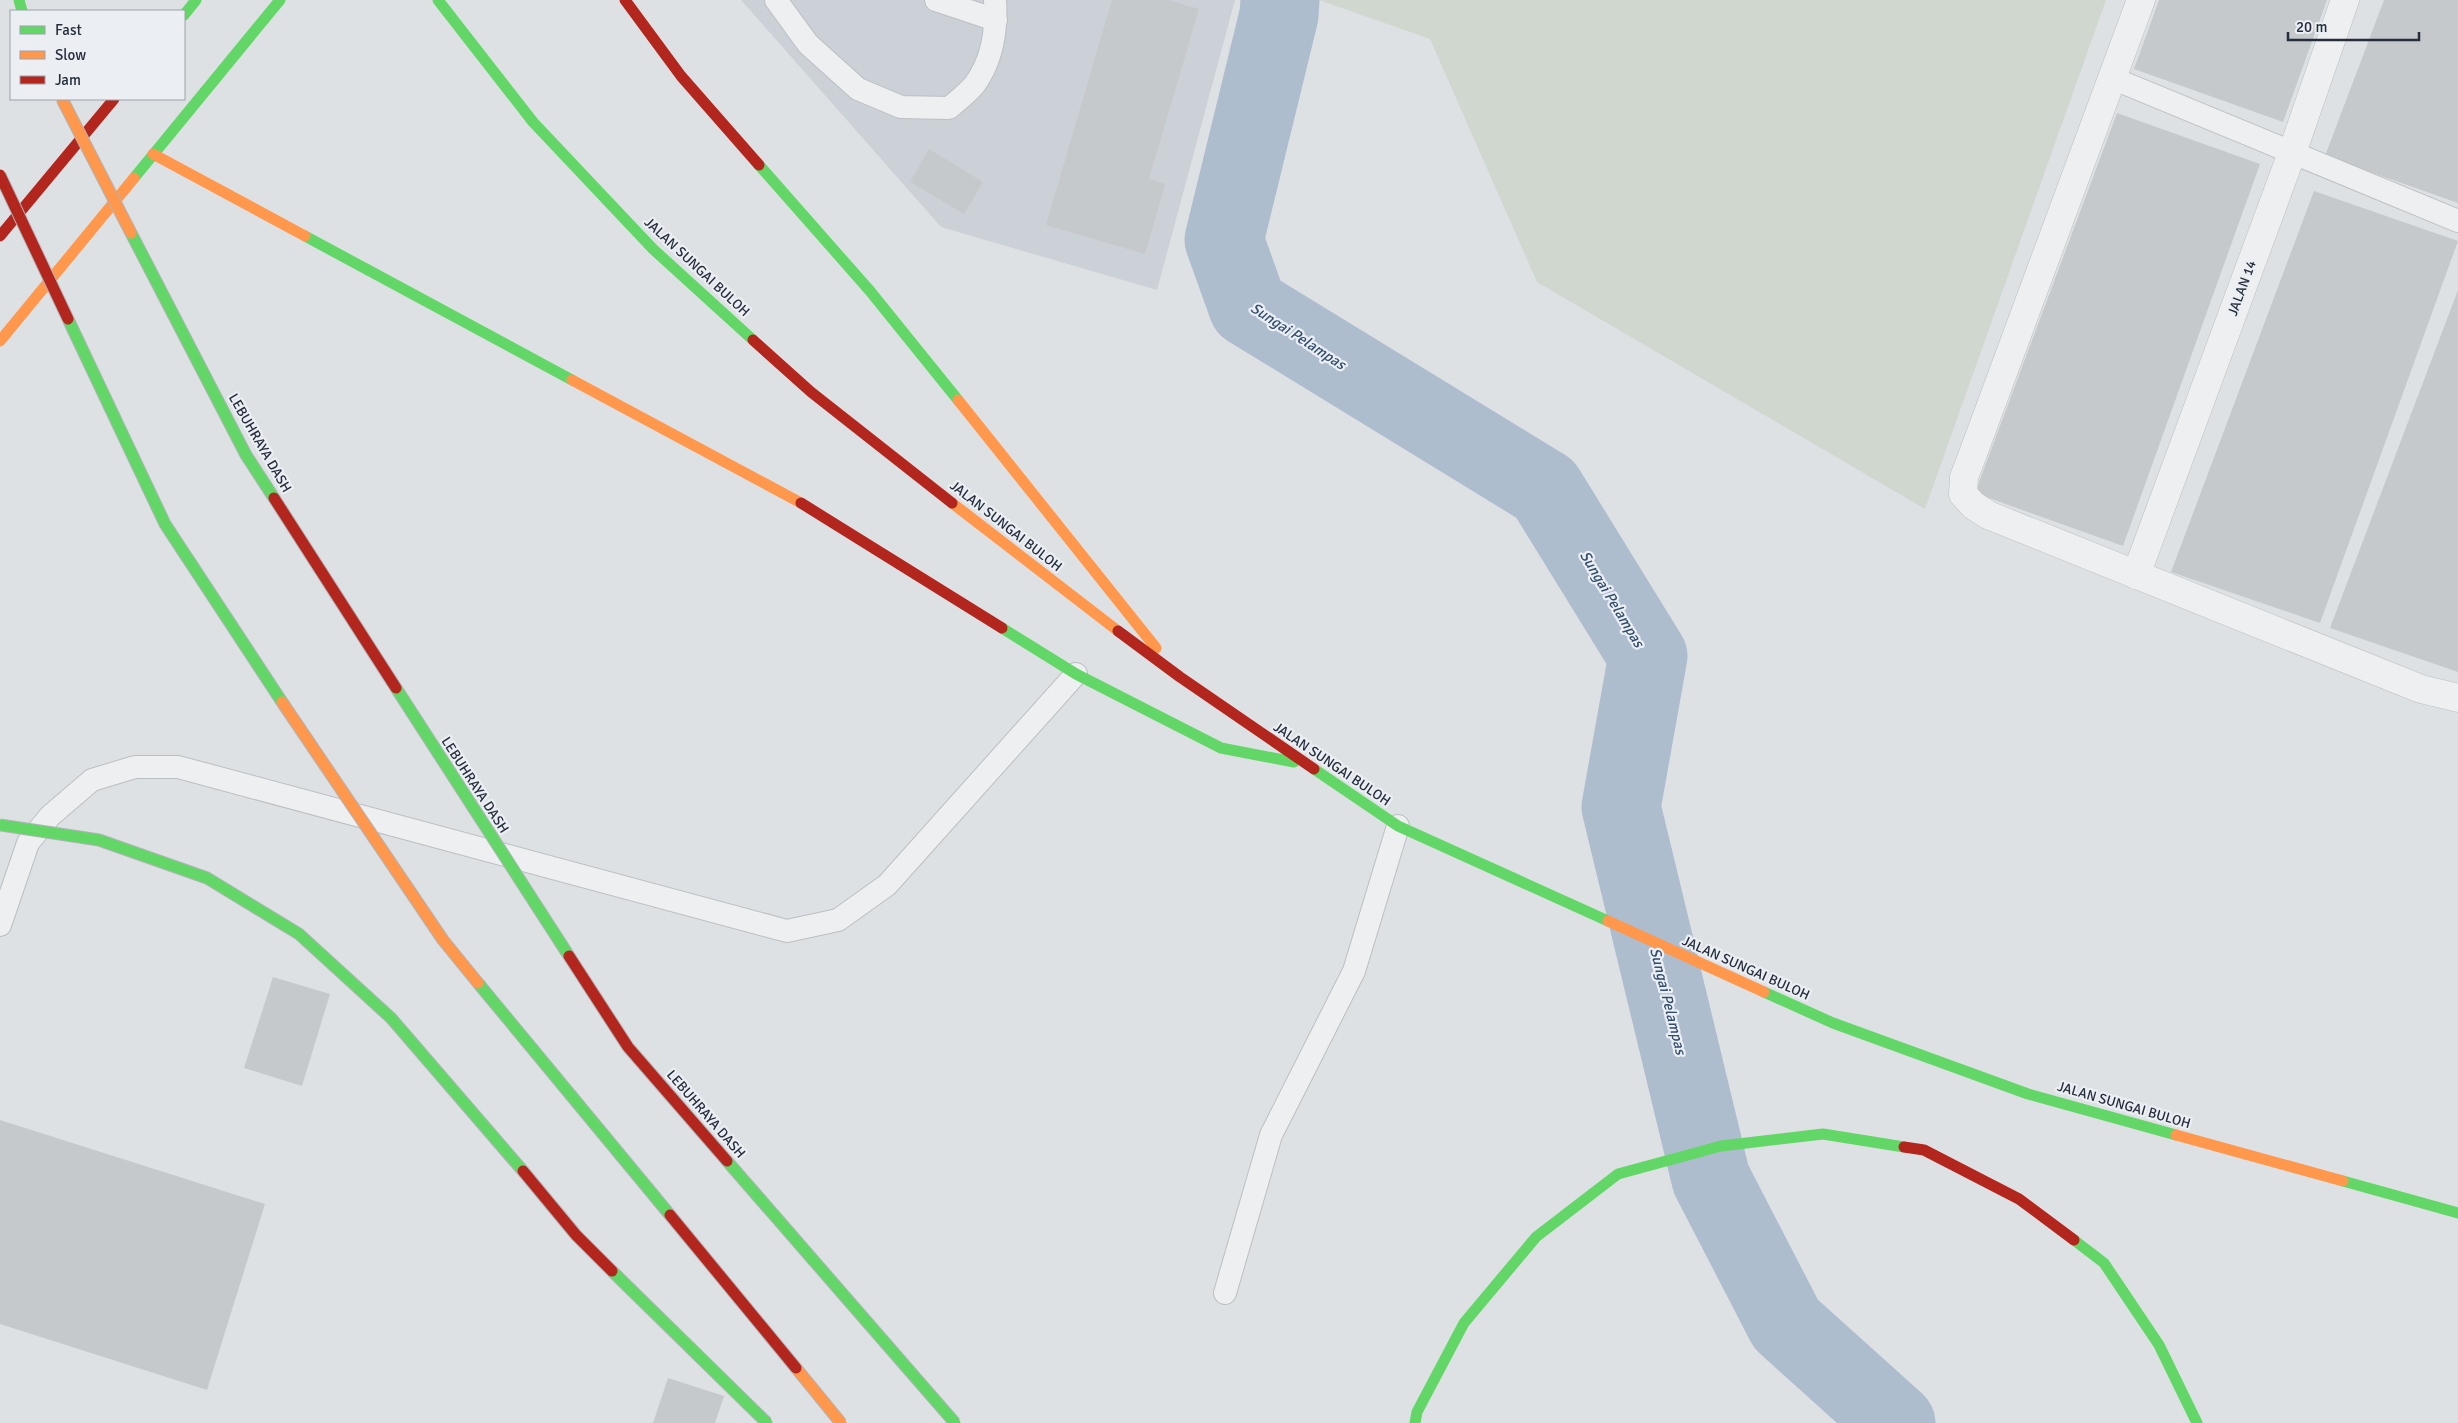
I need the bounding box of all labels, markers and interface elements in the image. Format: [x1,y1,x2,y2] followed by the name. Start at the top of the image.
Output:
[10,10,185,100] legend
[2288,10,2419,42] scale bar
[2296,18,2327,36] text: 20 m
[55,21,82,39] text: Fast
[55,46,86,64] text: Slow
[55,71,81,89] text: Jam
[641,214,753,320] street label: JALAN SUNGAI BULOH
[2224,257,2260,318] street label: JALAN 14
[1247,299,1350,374] water label: Sungai Pelampas
[225,391,295,495] street label: LEBUHRAYA DASH
[946,477,1066,575] street label: JALAN SUNGAI BULOH
[1576,547,1649,652] water label: Sungai Pelampas
[1270,718,1394,810] street label: JALAN SUNGAI BULOH
[438,734,512,836] street label: LEBUHRAYA DASH
[1680,932,1812,1004] street label: JALAN SUNGAI BULOH
[1646,946,1690,1058] water label: Sungai Pelampas
[663,1066,749,1162] street label: LEBUHRAYA DASH
[2055,1078,2193,1132] street label: JALAN SUNGAI BULOH

